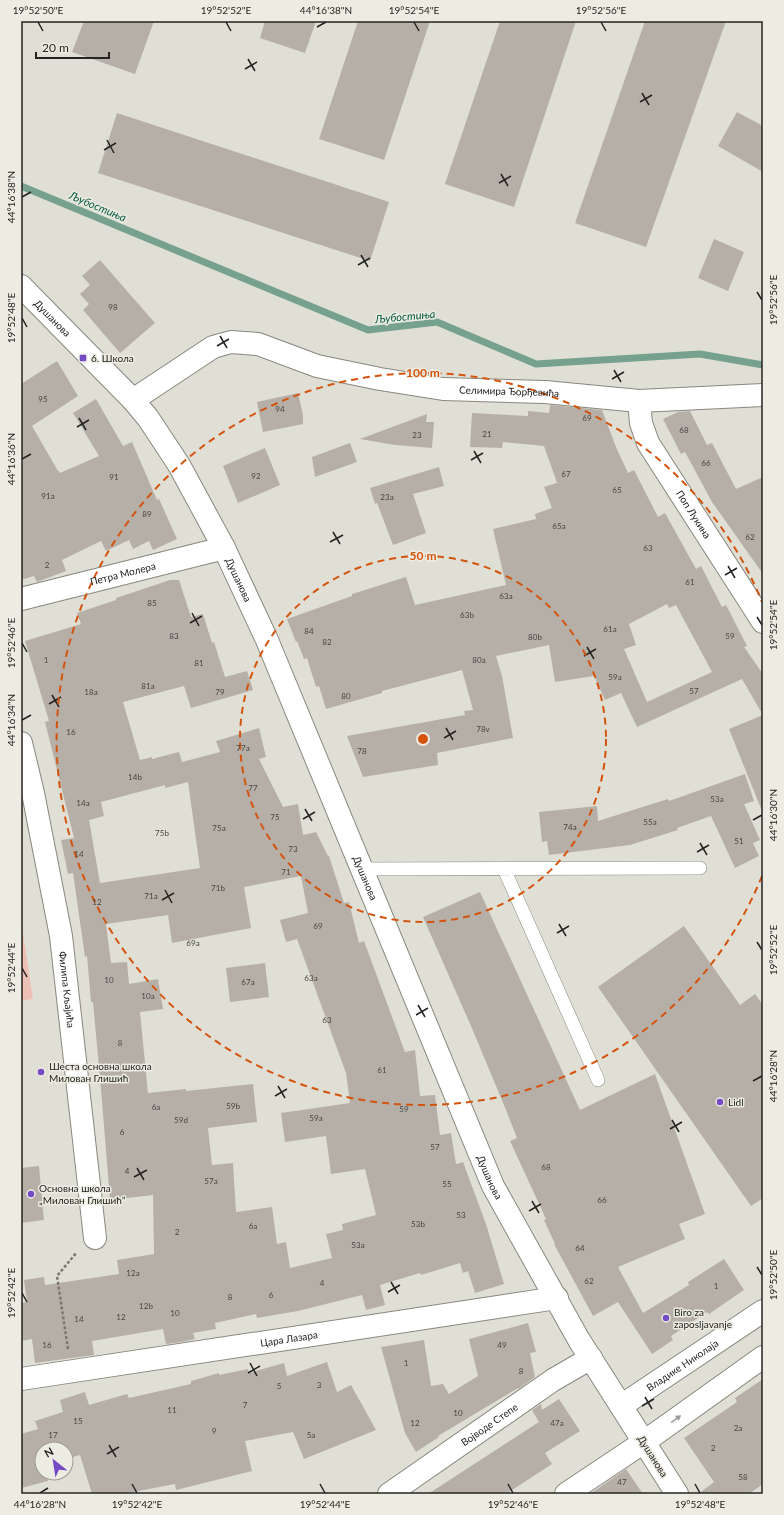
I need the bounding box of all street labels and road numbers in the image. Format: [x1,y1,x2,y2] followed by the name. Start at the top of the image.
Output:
[32,297,73,339] street label: Душанова
[459,383,560,399] street label: Селимира Ђорђевића
[674,488,714,541] street label: Поп Лукина
[223,556,254,604] street label: Душанова
[89,559,157,587] street label: Петра Молера
[351,854,380,902] street label: Душанова
[57,951,77,1029] street label: Филипа Кљајића
[475,1153,505,1201] street label: Душанова
[259,1328,319,1349] street label: Цара Лазара
[644,1337,720,1393] street label: Владике Николаја
[458,1400,520,1448] street label: Војводе Степе
[635,1433,671,1479] street label: Душанова

